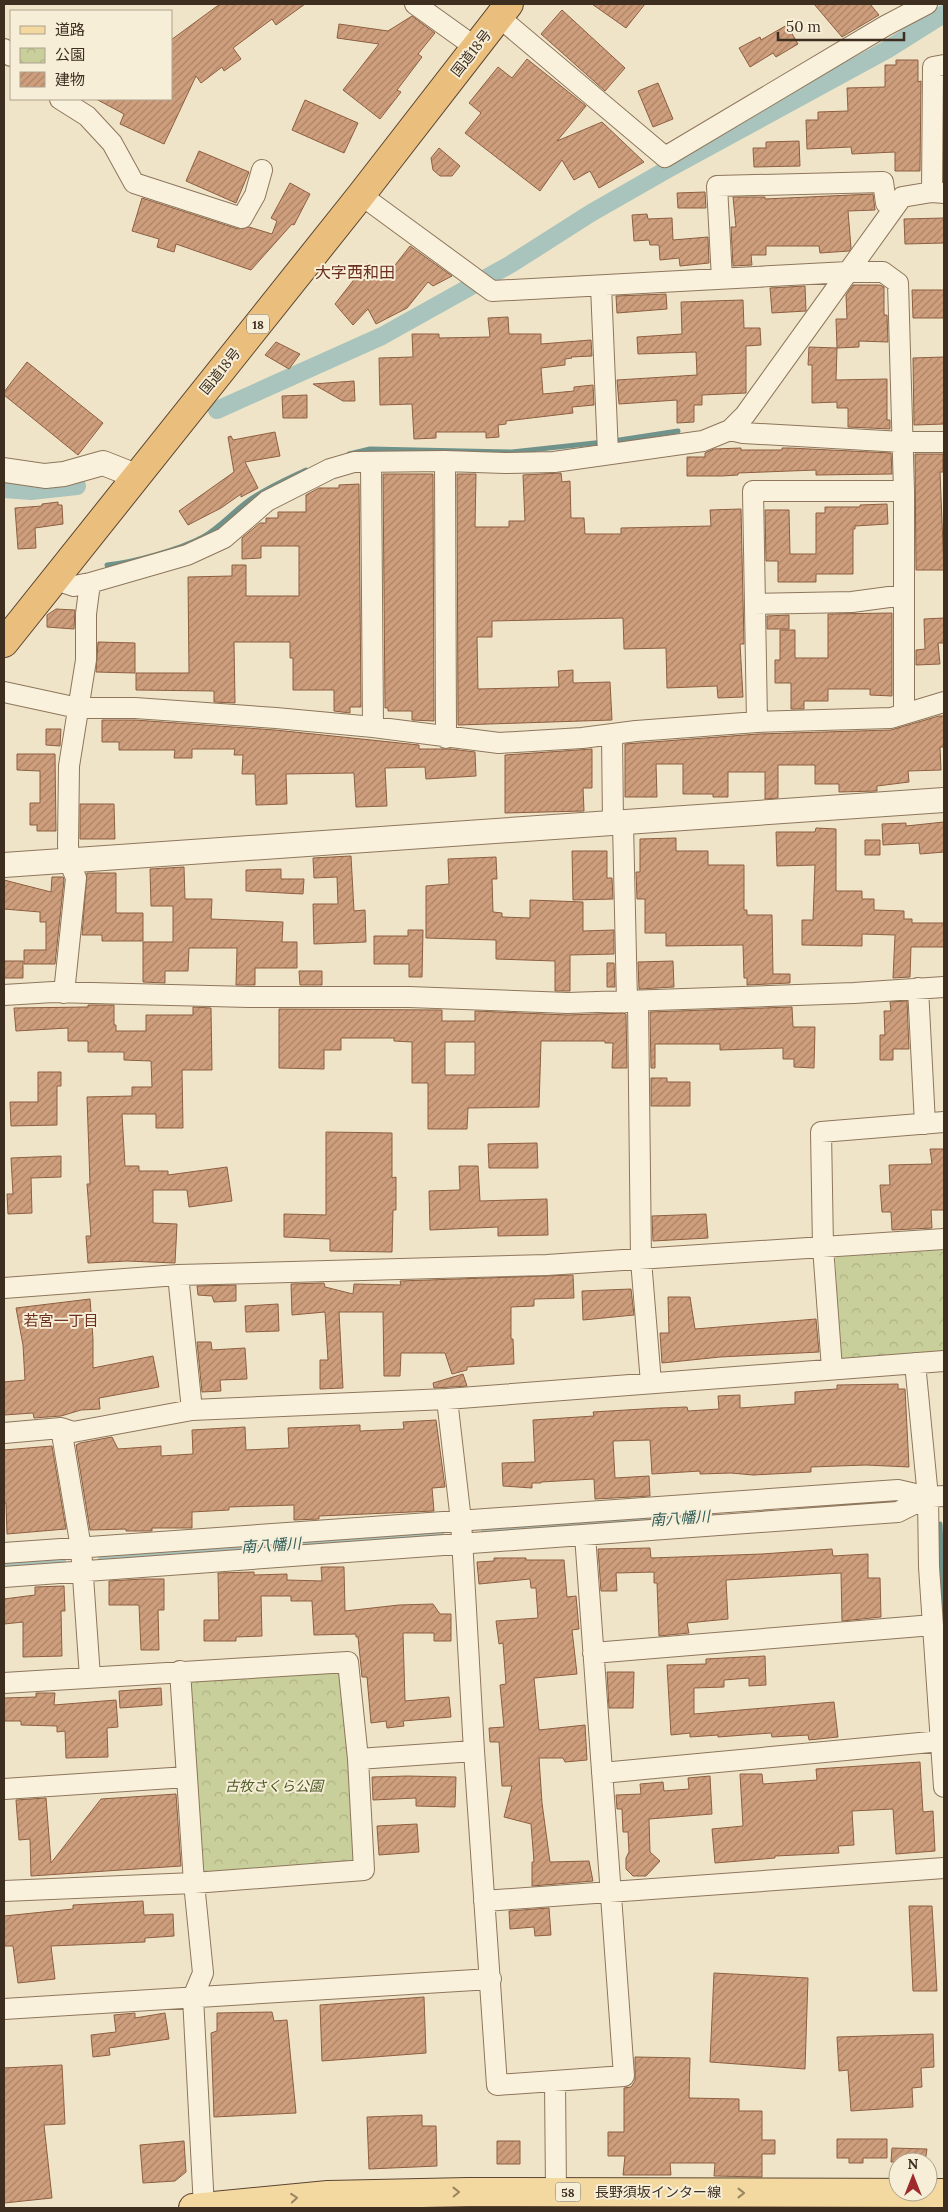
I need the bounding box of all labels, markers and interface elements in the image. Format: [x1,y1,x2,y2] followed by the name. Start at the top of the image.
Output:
[10,10,172,100] legend
[778,10,904,42] scale bar
[786,17,821,36] text: 50 m
[55,20,85,39] text: 道路
[447,26,495,80] street label: 国道18号
[55,45,85,64] text: 公園
[55,70,85,89] text: 建物
[315,262,395,282] district label: 大字西和田
[247,314,269,334] road number: 18
[196,344,244,398] street label: 国道18号
[23,1311,99,1330] district label: 若宮一丁目
[649,1506,713,1530] water label: 南八幡川
[240,1533,304,1557] water label: 南八幡川
[225,1777,325,1795] park label: 古牧さくら公園
[888,2152,938,2202] north arrow
[908,2155,919,2173] text: N
[556,2182,580,2202] road number: 58
[595,2183,721,2201] street label: 長野須坂インター線
[452,2187,460,2197] one-way arrow
[738,2188,745,2198] one-way arrow
[290,2193,298,2204] one-way arrow

